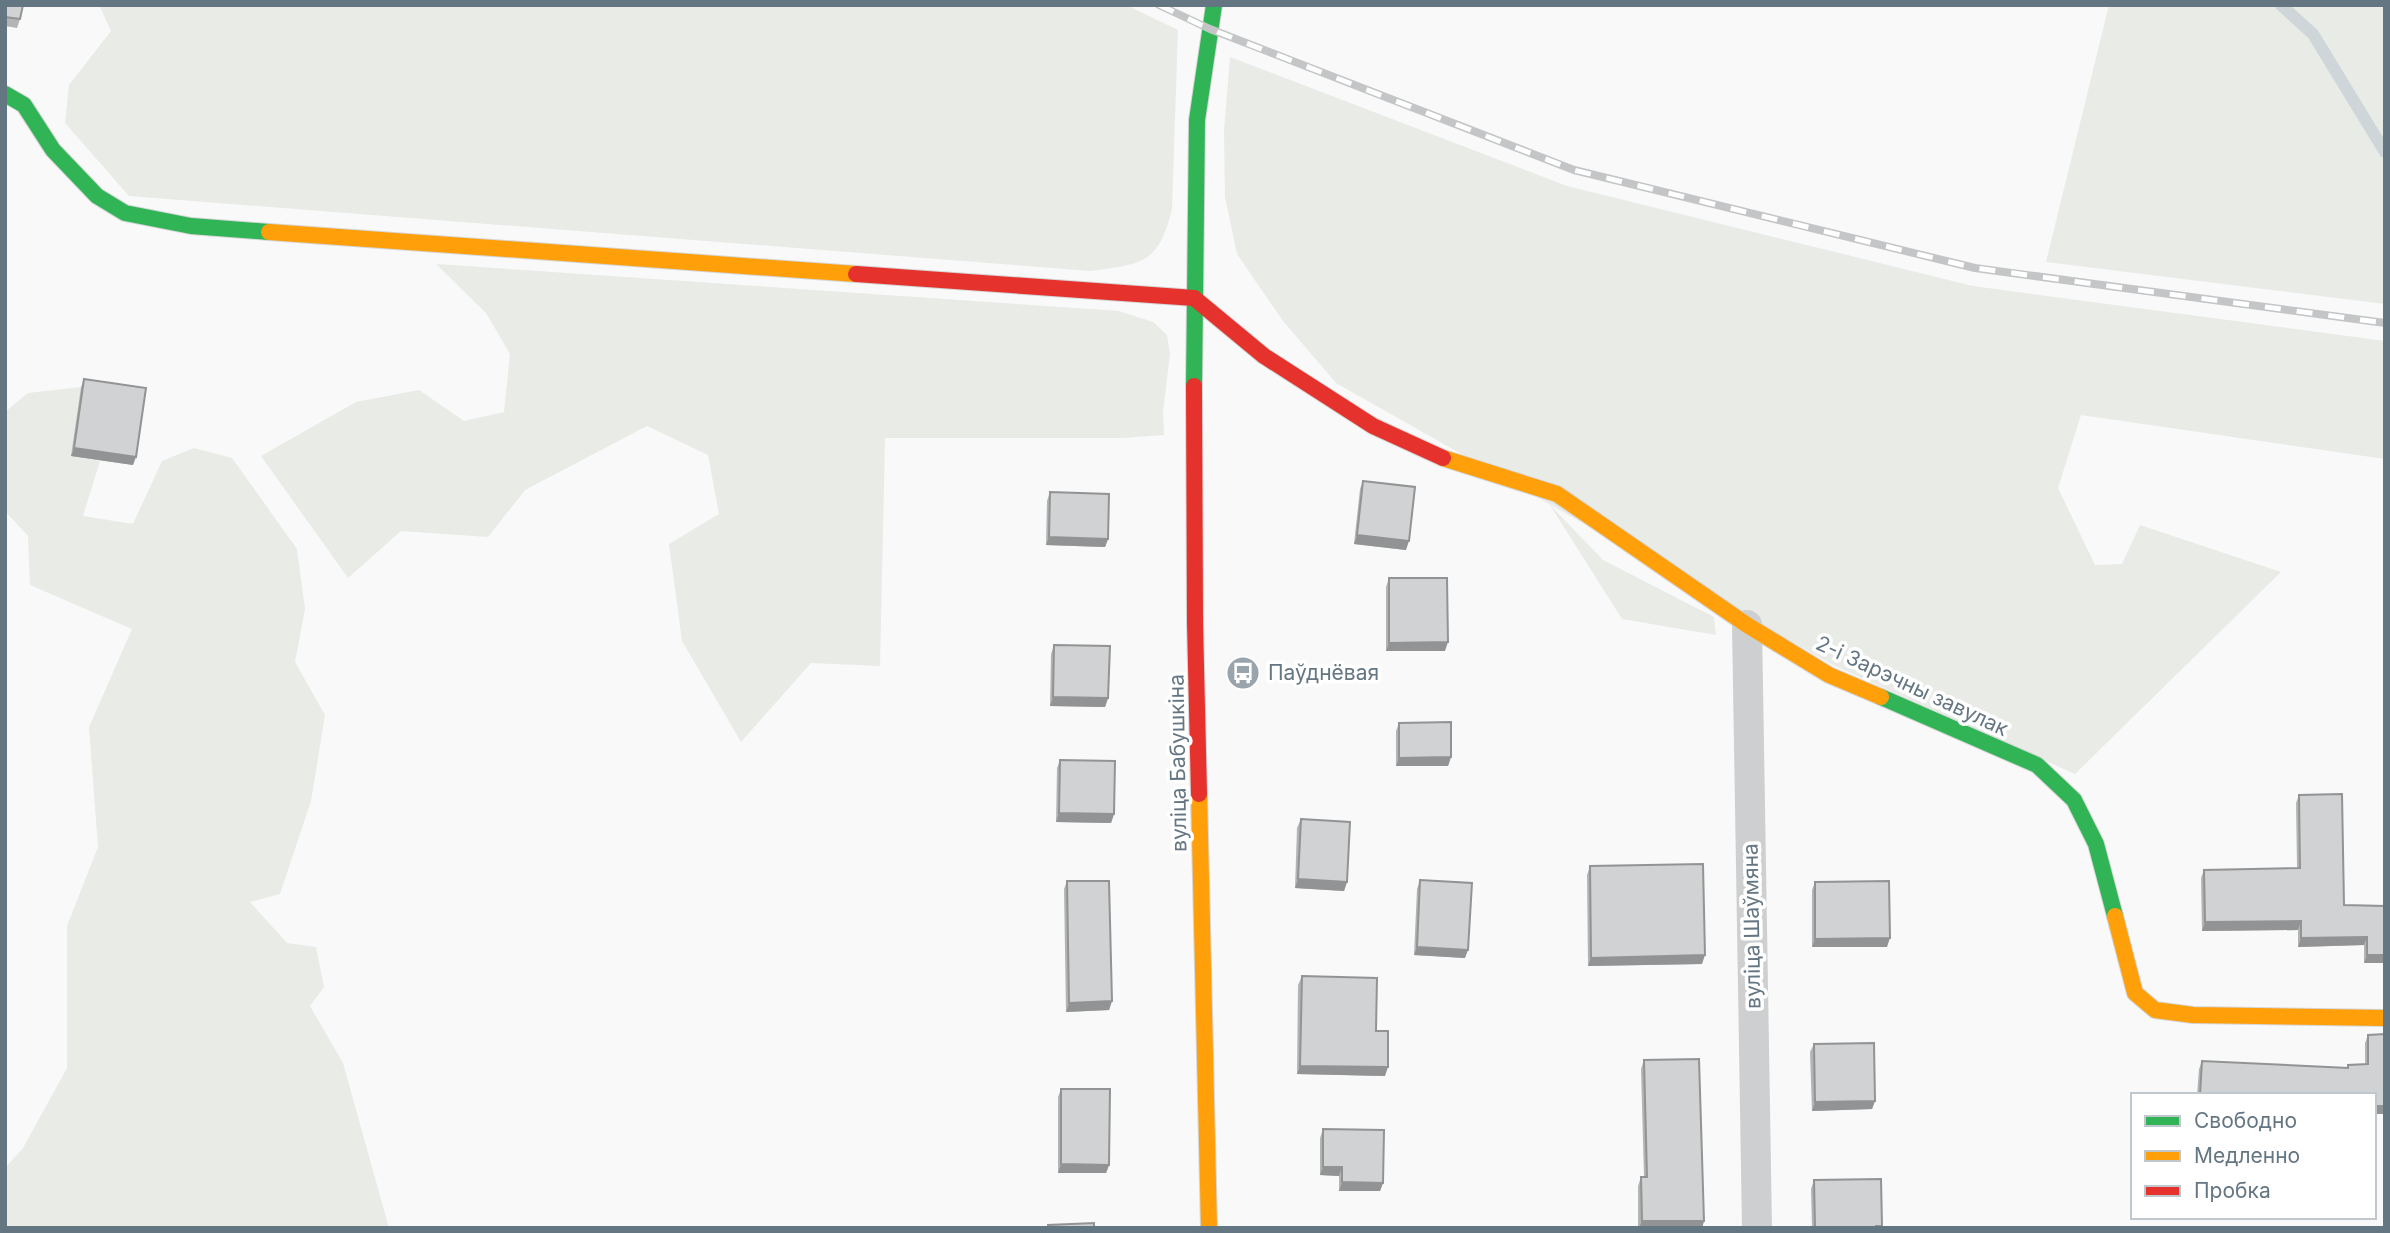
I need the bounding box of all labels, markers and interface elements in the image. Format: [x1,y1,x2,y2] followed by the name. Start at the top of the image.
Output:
[1812,630,2013,741] street label: 2-і Зарэчны завулак
[1224,654,1262,692] bus stop icon: Паўднёвая
[1268,660,1379,685] place label: Паўднёвая
[1163,674,1192,852] street label: вуліца Бабушкіна
[1738,843,1765,1009] street label: вуліца Шаўмяна
[2131,1093,2376,1219] legend
[2194,1108,2297,1133] text: Свободно
[2194,1143,2300,1168] text: Медленно
[2194,1178,2271,1203] text: Пробка

